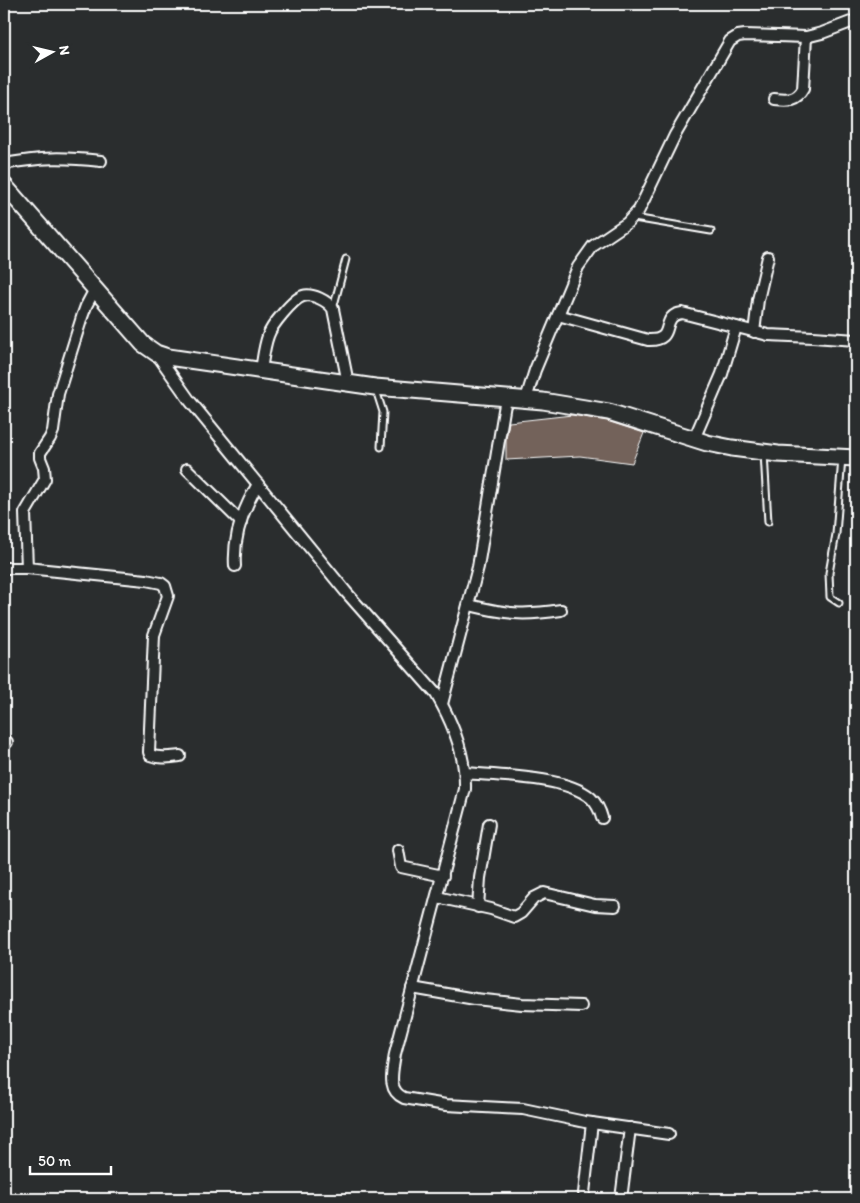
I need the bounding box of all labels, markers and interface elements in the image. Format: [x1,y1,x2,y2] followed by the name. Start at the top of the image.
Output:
[28,28,78,78] north arrow
[55,44,73,56] text: N
[30,1143,111,1175] scale bar
[38,1152,71,1170] text: 50 m

